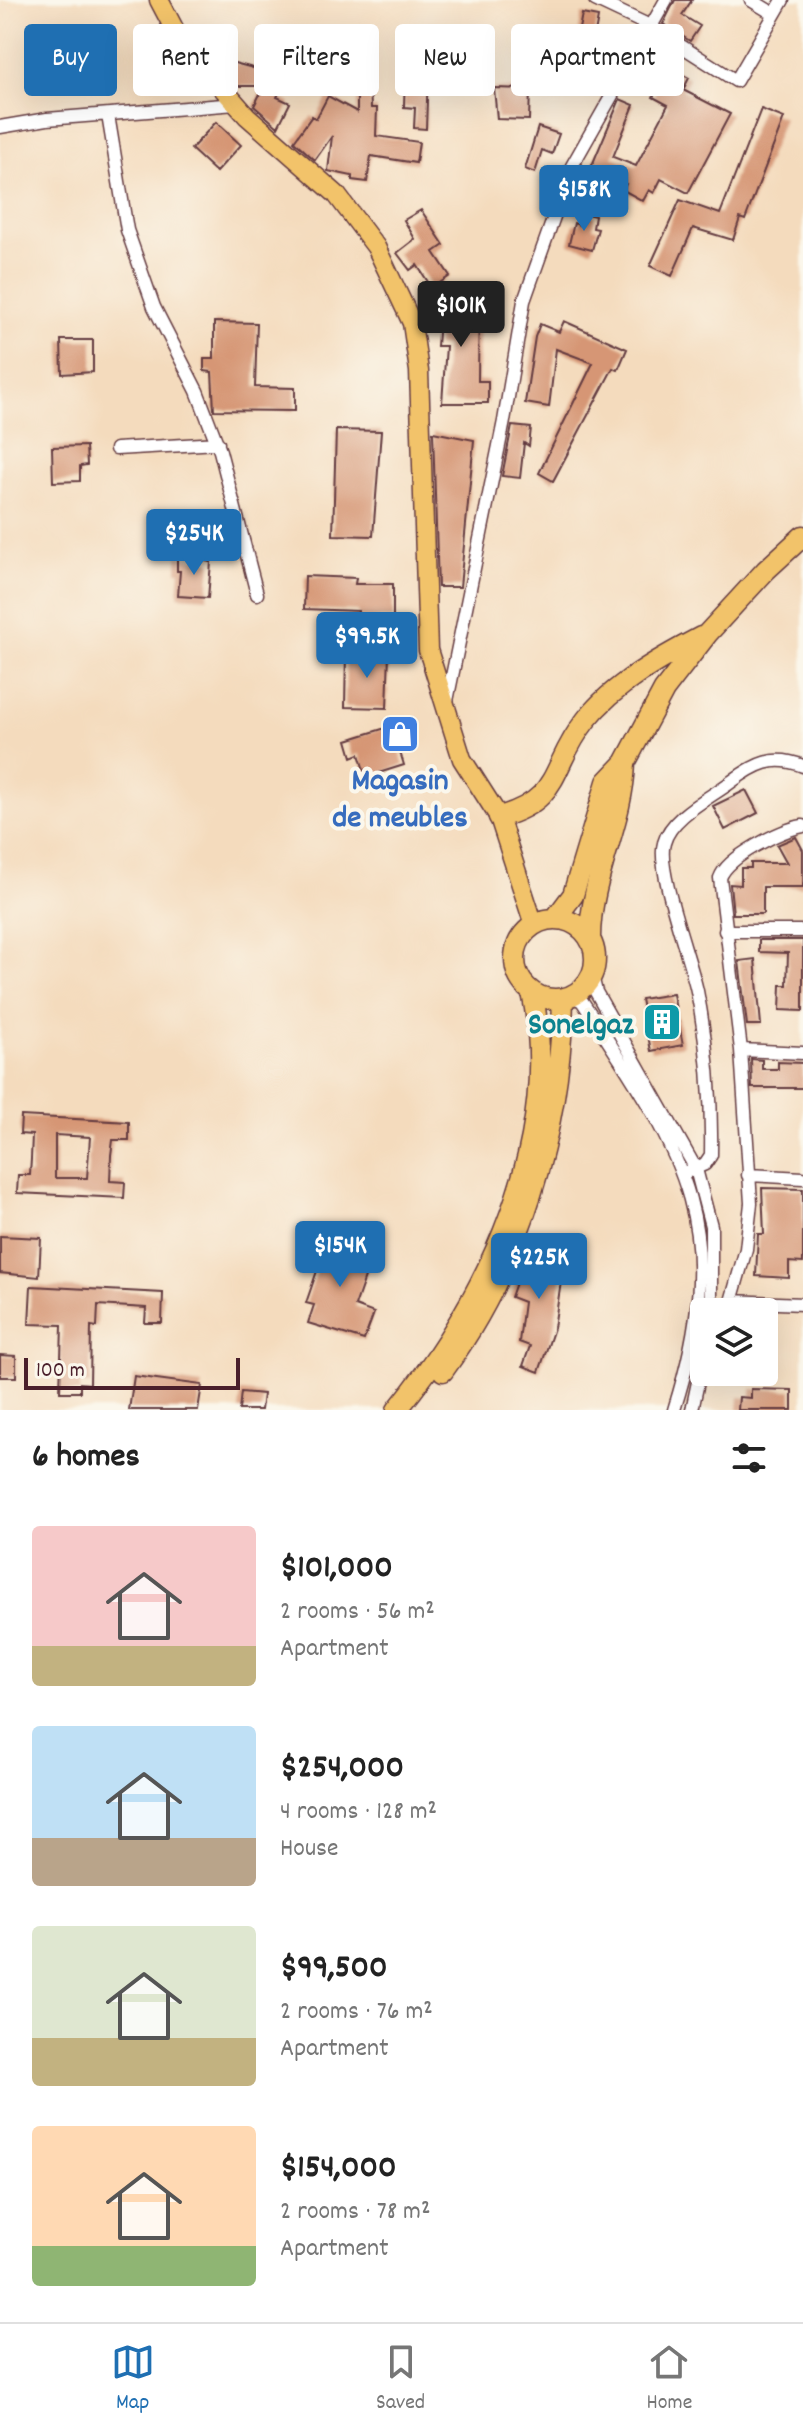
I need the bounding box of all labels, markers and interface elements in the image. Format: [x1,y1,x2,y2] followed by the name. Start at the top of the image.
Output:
[24,24,117,96] chip: Buy
[133,24,238,96] chip: Rent
[254,24,379,96] chip: Filters
[395,24,495,96] chip: New
[511,24,684,96] chip: Apartment
[528,165,640,233] pin: $158K
[557,172,611,209] text: $158K
[405,281,517,349] pin: $101K
[436,288,486,325] text: $101K
[138,509,250,577] pin: $254K
[164,516,224,553] text: $254K
[302,612,432,680] pin: $99.5K
[334,619,400,656] text: $99.5K
[379,713,421,755] shop icon: Magasin de meubles
[332,760,468,843] place label: Magasin de meubles
[641,1001,683,1043] building icon: Sonelgaz
[528,1004,635,1050] place label: Sonelgaz
[284,1221,396,1289] pin: $154K
[313,1228,367,1265] text: $154K
[483,1233,595,1301] pin: $225K
[509,1240,569,1277] text: $225K
[690,1298,778,1386] map controls
[690,1298,778,1386] button: layers
[24,1354,240,1390] scale bar
[36,1356,85,1387] text: 100 m
[32,1434,140,1483] text: 6 homes
[727,1436,771,1480] icon: filters
[280,1545,393,1594] text: $101,000
[96,1558,192,1654] icon: home
[280,1594,435,1631] text: 2 rooms · 56 m²
[280,1631,389,1668] text: Apartment
[280,1745,404,1794] text: $254,000
[96,1758,192,1854] icon: home
[280,1794,437,1831] text: 4 rooms · 128 m²
[280,1831,338,1868] text: House
[280,1945,388,1994] text: $99,500
[96,1958,192,2054] icon: home
[280,1994,433,2031] text: 2 rooms · 76 m²
[280,2031,389,2068] text: Apartment
[280,2145,397,2194] text: $154,000
[96,2158,192,2254] icon: home
[280,2194,430,2231] text: 2 rooms · 78 m²
[280,2231,389,2268] text: Apartment
[111,2340,155,2419] tab: Map
[376,2340,425,2419] tab: Saved
[646,2340,692,2419] tab: Home

